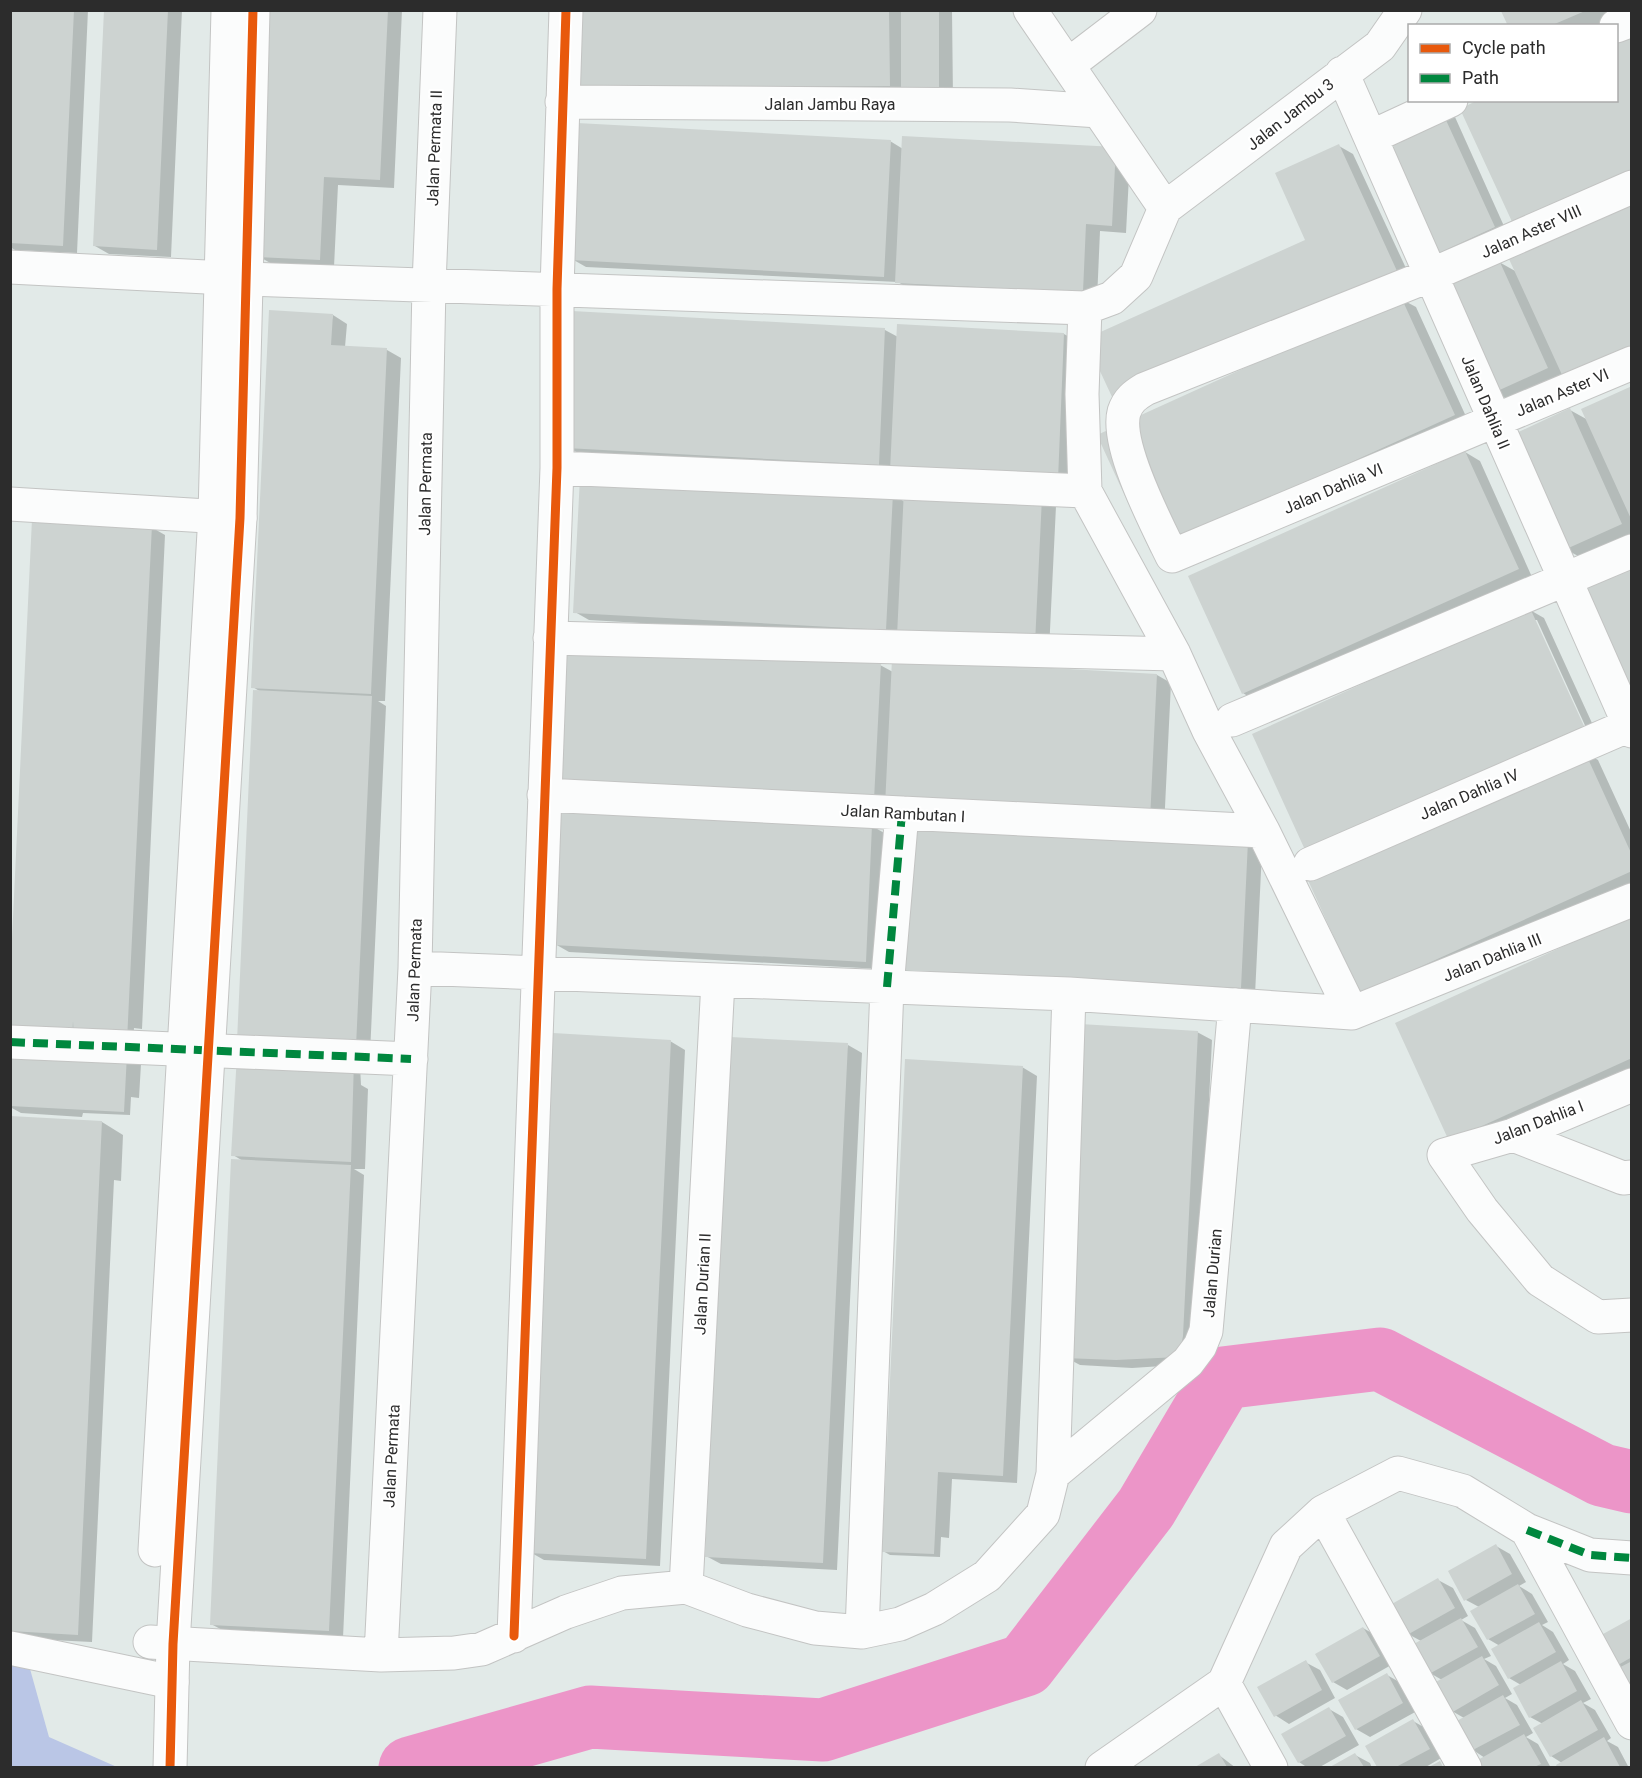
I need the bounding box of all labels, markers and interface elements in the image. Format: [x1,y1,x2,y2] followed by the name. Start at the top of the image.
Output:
[1408,24,1618,102] legend
[1462,37,1546,58] text: Cycle path
[1462,67,1499,88] text: Path
[1243,75,1338,154] street label: Jalan Jambu 3
[423,90,446,206] street label: Jalan Permata II
[765,95,895,114] street label: Jalan Jambu Raya
[1478,201,1584,262] street label: Jalan Aster VIII
[1457,352,1514,452] street label: Jalan Dahlia II
[1513,364,1612,421] street label: Jalan Aster VI
[415,432,436,536] street label: Jalan Permata
[1281,459,1386,518] street label: Jalan Dahlia VI
[1417,765,1522,824] street label: Jalan Dahlia IV
[840,801,966,826] street label: Jalan Rambutan I
[403,918,426,1022] street label: Jalan Permata
[1440,929,1544,986] street label: Jalan Dahlia III
[1490,1096,1586,1148] street label: Jalan Dahlia I
[1199,1228,1226,1318] street label: Jalan Durian
[690,1233,715,1335] street label: Jalan Durian II
[379,1404,404,1508] street label: Jalan Permata

